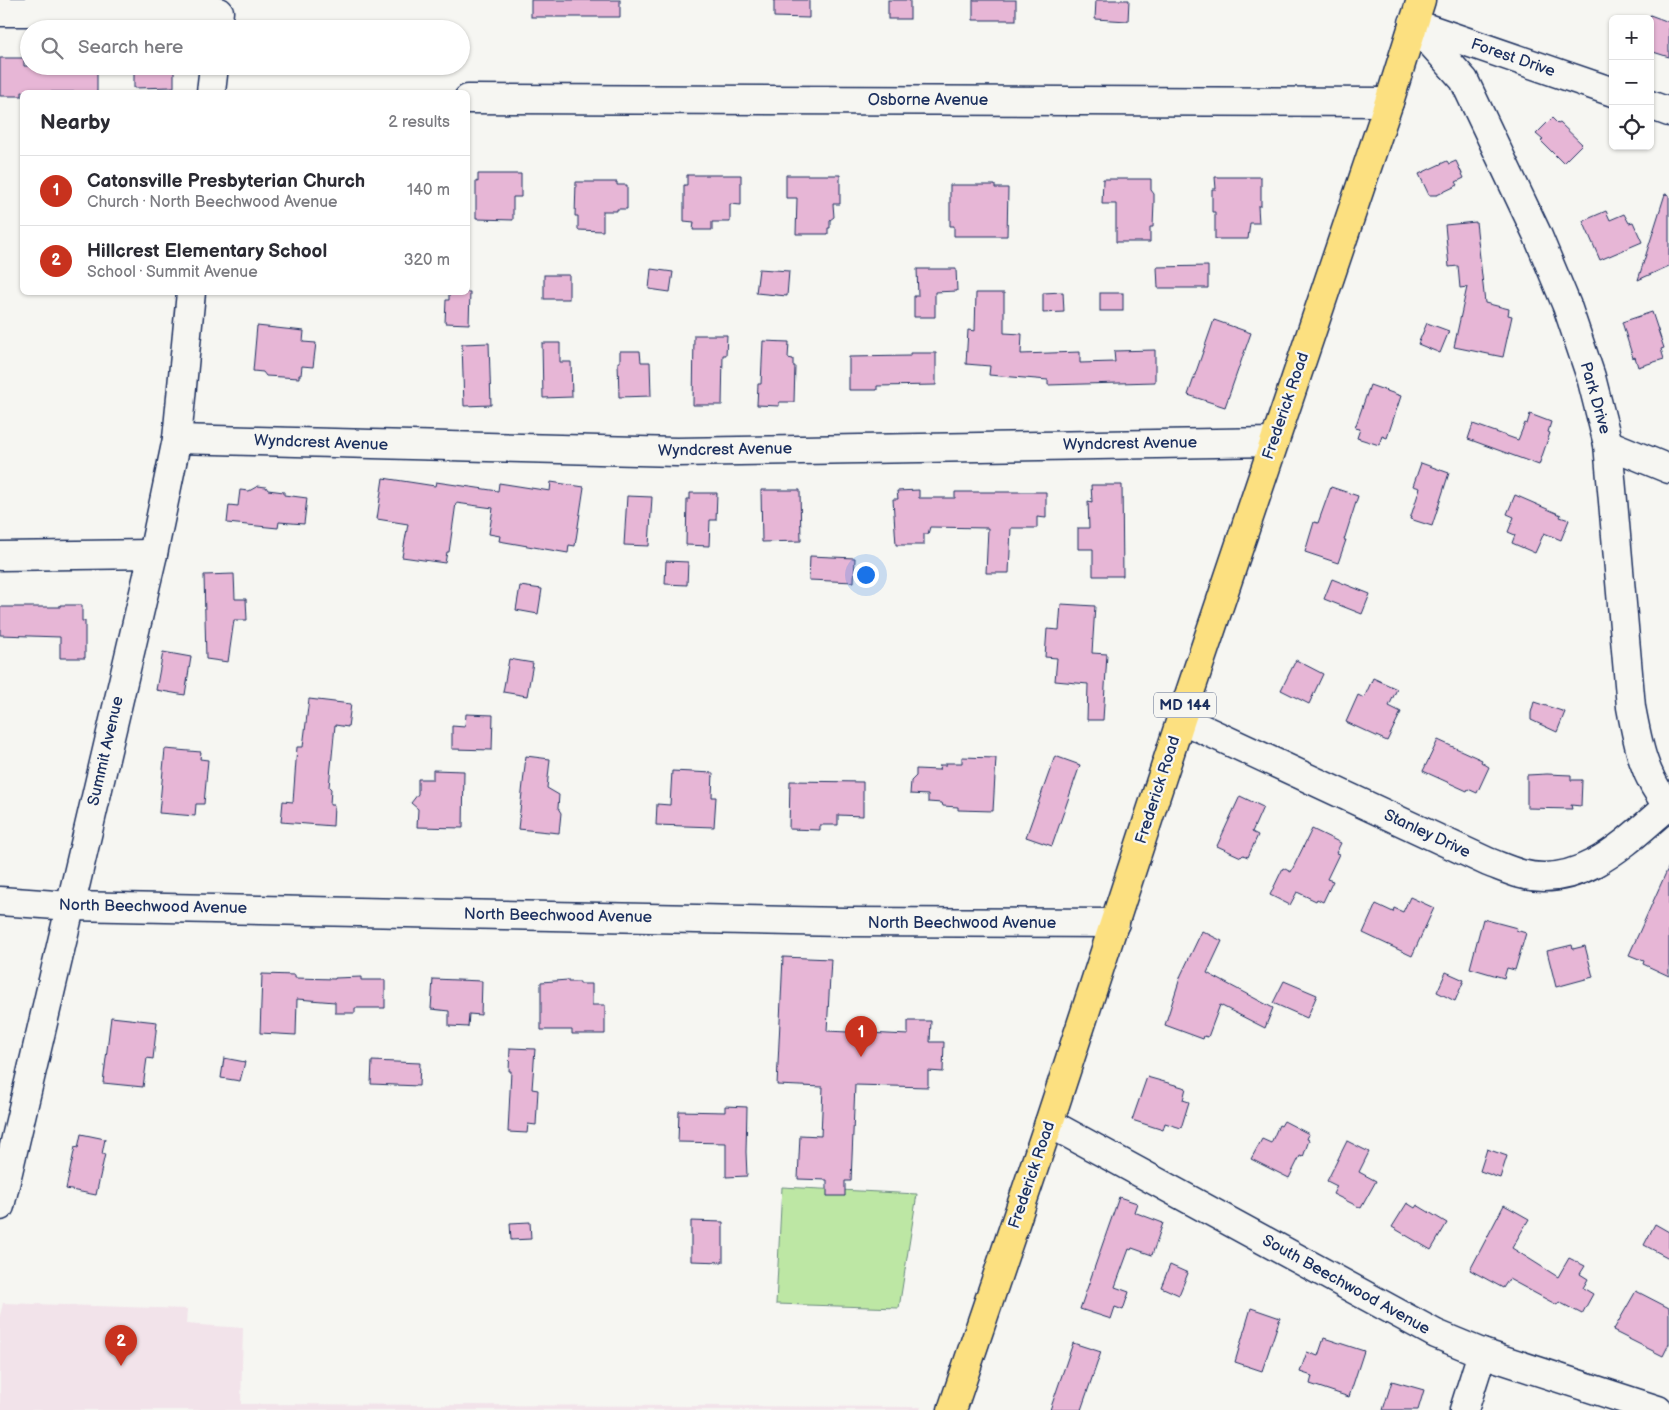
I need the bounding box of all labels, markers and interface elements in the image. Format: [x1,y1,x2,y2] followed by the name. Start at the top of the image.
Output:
[1609,15,1654,150] map controls
[1609,15,1654,60] button: +
[20,20,470,75] search box
[38,34,66,62] icon: search
[1468,35,1558,81] street label: Forest Drive
[78,36,183,59] text: Search here
[1609,60,1654,105] button: −
[868,91,989,110] street label: Osborne Avenue
[1609,105,1654,150] button: locate
[40,110,110,135] text: Nearby
[388,113,450,132] text: 2 results
[87,170,365,193] text: Catonsville Presbyterian Church
[53,181,59,200] text: 1
[407,181,450,200] text: 140 m
[87,193,338,212] text: Church · North Beechwood Avenue
[87,240,327,263] text: Hillcrest Elementary School
[51,251,61,270] text: 2
[404,251,450,270] text: 320 m
[87,263,258,282] text: School · Summit Avenue
[1259,350,1313,462] street label: Frederick Road
[1576,360,1614,437] street label: Park Drive
[254,431,389,455] street label: Wyndcrest Avenue
[1063,433,1198,455] street label: Wyndcrest Avenue
[658,439,793,461] street label: Wyndcrest Avenue
[853,562,879,588] your location
[1154,692,1216,718] road number: MD 144
[84,694,128,808] street label: Summit Avenue
[1132,734,1184,846] street label: Frederick Road
[1381,806,1474,862] street label: Stanley Drive
[59,896,248,918] street label: North Beechwood Avenue
[464,905,653,927] street label: North Beechwood Avenue
[868,914,1057,933] street label: North Beechwood Avenue
[845,1016,877,1057] pin: 1
[1005,1119,1059,1231] street label: Frederick Road
[1259,1231,1434,1339] street label: South Beechwood Avenue
[105,1325,137,1366] pin: 2

